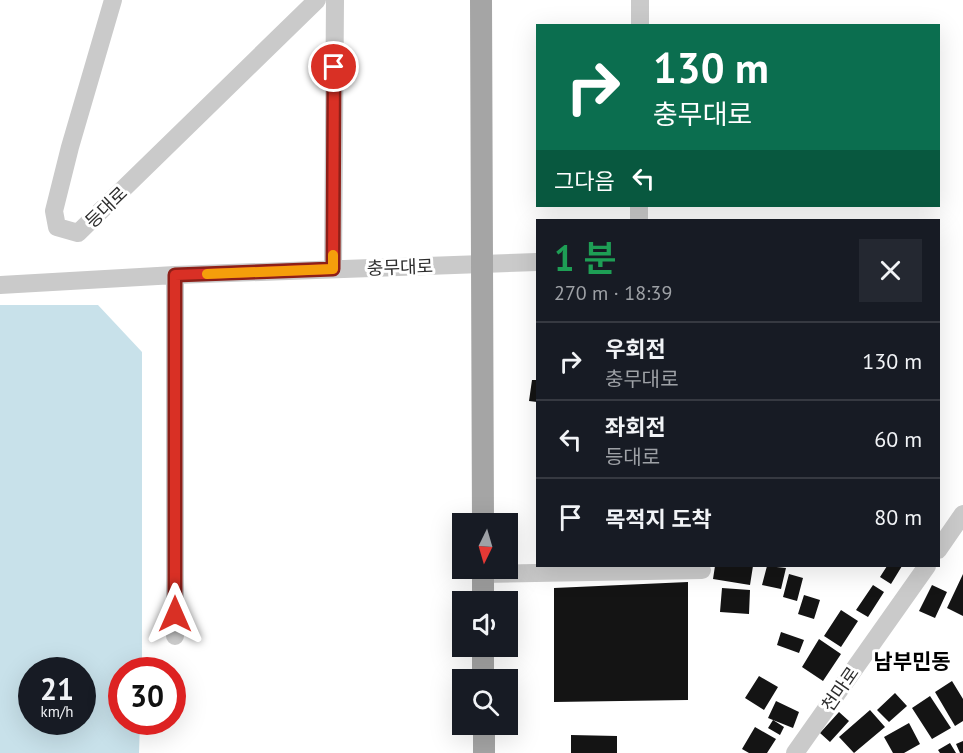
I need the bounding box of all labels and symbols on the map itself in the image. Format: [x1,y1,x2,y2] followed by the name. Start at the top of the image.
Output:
[308,41,359,92] pin
[80,181,132,233] street label: 등대로
[366,254,434,280] street label: 충무대로
[452,513,518,579] north arrow
[143,582,207,646] position arrow
[873,648,951,675] district label: 남부민동
[108,657,186,735] speed limit sign: 30
[816,662,864,716] street label: 천마로

